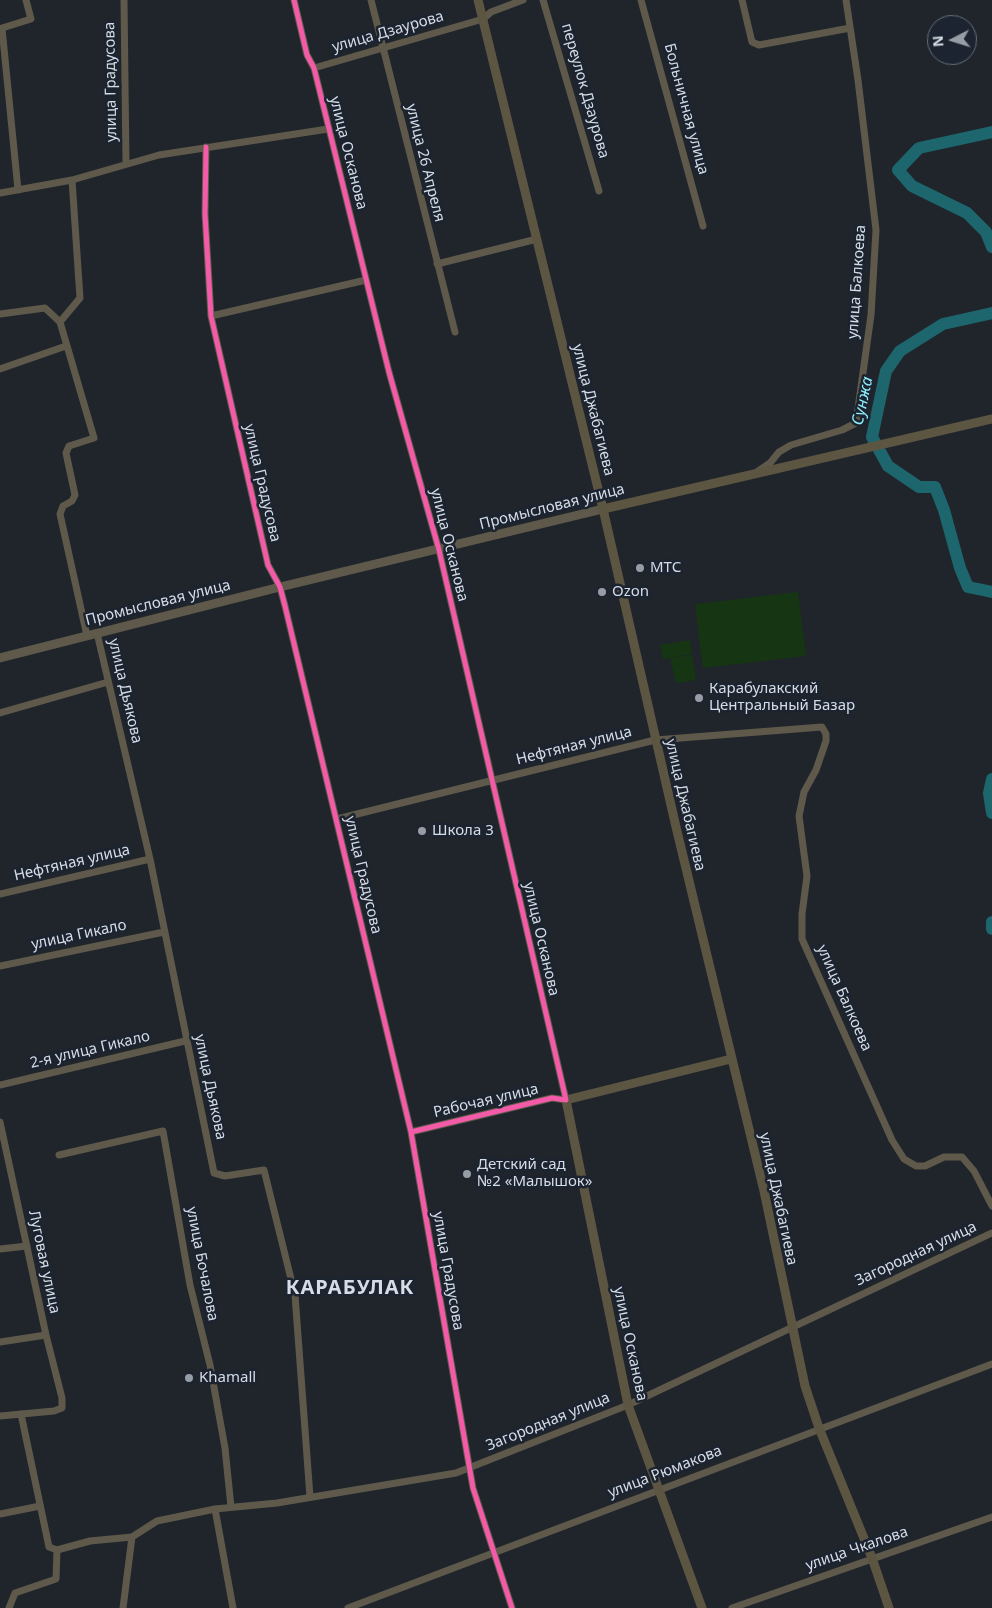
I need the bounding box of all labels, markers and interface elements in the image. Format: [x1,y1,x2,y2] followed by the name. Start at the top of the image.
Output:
[330,7,446,57] street label: улица Дзаурова
[927,15,977,65] north arrow
[557,21,613,161] street label: переулок Дзаурова
[101,22,121,142] street label: улица Градусова
[928,35,948,48] text: N
[660,41,712,177] street label: Больничная улица
[325,94,371,212] street label: улица Осканова
[402,102,448,224] street label: улица 26 Апреля
[844,224,870,340] street label: улица Балкоева
[568,342,618,478] street label: улица Джабагиева
[849,375,877,427] water label: Сунжа
[240,422,284,544] street label: улица Градусова
[478,480,626,534] street label: Промысловая улица
[426,486,472,604] street label: улица Осканова
[650,559,681,577] place label: МТС
[634,562,646,574] marker: МТС
[84,576,232,630] street label: Промысловая улица
[612,583,649,601] place label: Ozon
[596,586,608,598] marker: Ozon
[104,637,146,745] street label: улица Дьякова
[709,680,855,715] place label: Карабулакский Центральный Базар
[693,692,705,704] marker: Карабулакский Центральный Базар
[514,723,634,769] street label: Нефтяная улица
[661,737,709,873] street label: улица Джабагиева
[341,814,385,936] street label: улица Градусова
[432,822,494,840] place label: Школа 3
[416,825,428,837] marker: Школа 3
[12,841,132,885] street label: Нефтяная улица
[519,880,563,998] street label: улица Осканова
[30,916,128,954] street label: улица Гикало
[813,942,875,1054] street label: улица Балкоева
[28,1027,152,1073] street label: 2-я улица Гикало
[190,1033,230,1141] street label: улица Дьякова
[432,1080,540,1122] street label: Рабочая улица
[755,1131,801,1267] street label: улица Джабагиева
[477,1156,592,1191] place label: Детский сад №2 «Малышок»
[461,1168,473,1180] marker: Детский сад №2 «Малышок»
[182,1205,222,1323] street label: улица Бочалова
[24,1209,64,1315] street label: Луговая улица
[429,1210,467,1332] street label: улица Градусова
[852,1218,980,1290] street label: Загородная улица
[285,1276,415,1300] district label: КАРАБУЛАК
[609,1285,651,1403] street label: улица Осканова
[199,1369,256,1387] place label: Khamall
[183,1372,195,1384] marker: Khamall
[483,1389,613,1455] street label: Загородная улица
[605,1442,725,1502] street label: улица Рюмакова
[803,1523,911,1575] street label: улица Чкалова

